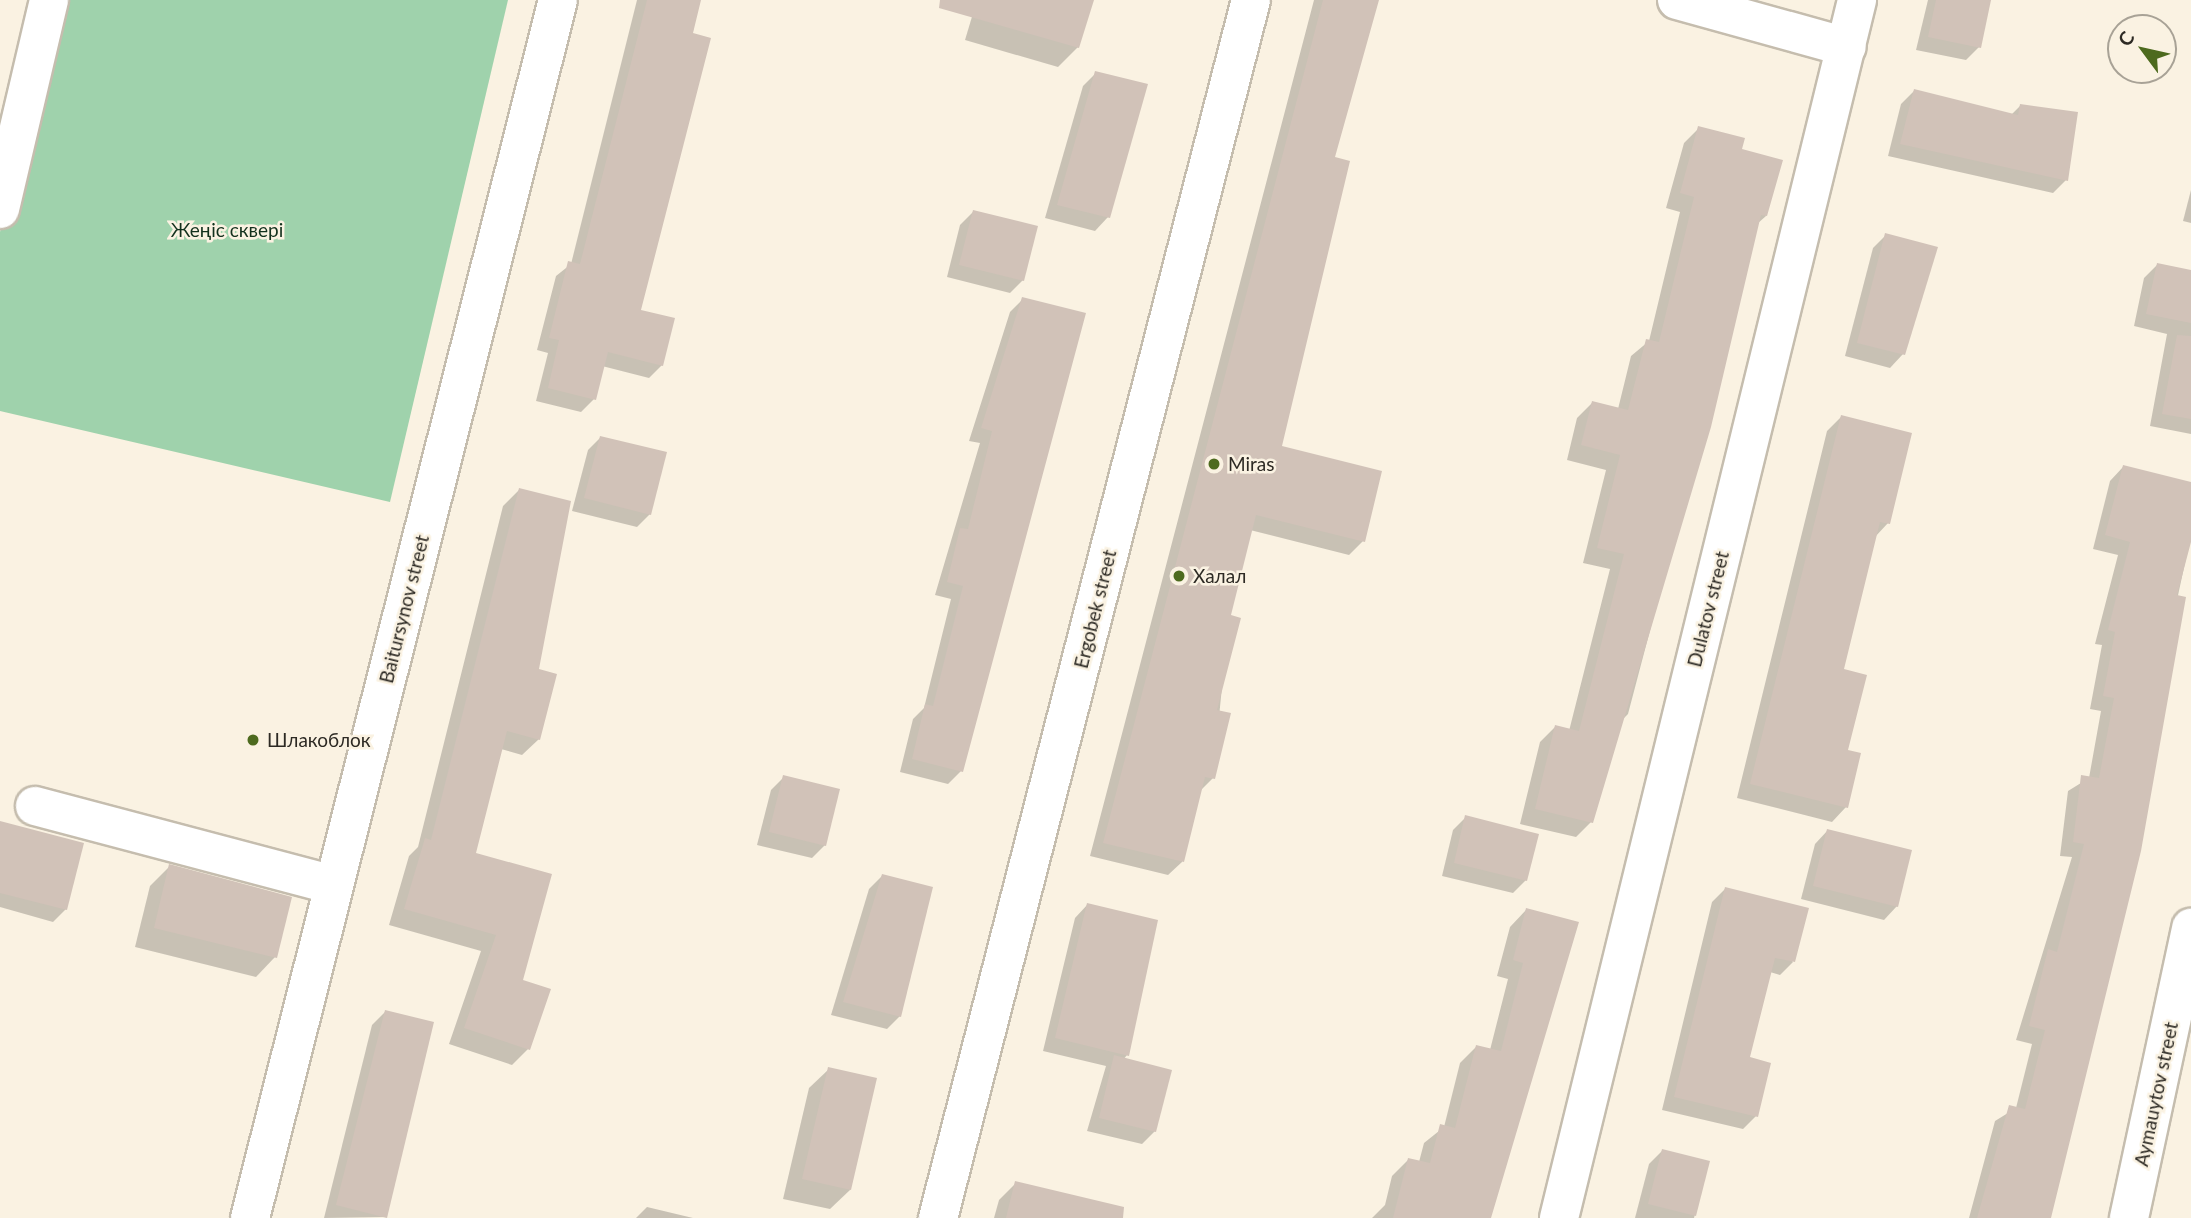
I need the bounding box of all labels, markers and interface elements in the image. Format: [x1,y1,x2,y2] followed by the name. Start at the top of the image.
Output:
[2107,14,2177,84] north arrow
[2113,27,2139,50] text: С
[171,219,283,241] park label: Жеңіс сквері
[1228,453,1274,475] place label: Miras
[1206,456,1222,472] marker: Miras
[375,532,433,686] street label: Baitursynov street
[1069,547,1121,671] street label: Ergobek street
[1683,549,1733,669] street label: Dulatov street
[1193,565,1246,587] place label: Халал
[1171,568,1187,584] marker: Халал
[267,729,371,751] place label: Шлакоблок
[245,732,261,748] marker: Шлакоблок
[2130,1019,2182,1169] street label: Aymauytov street

